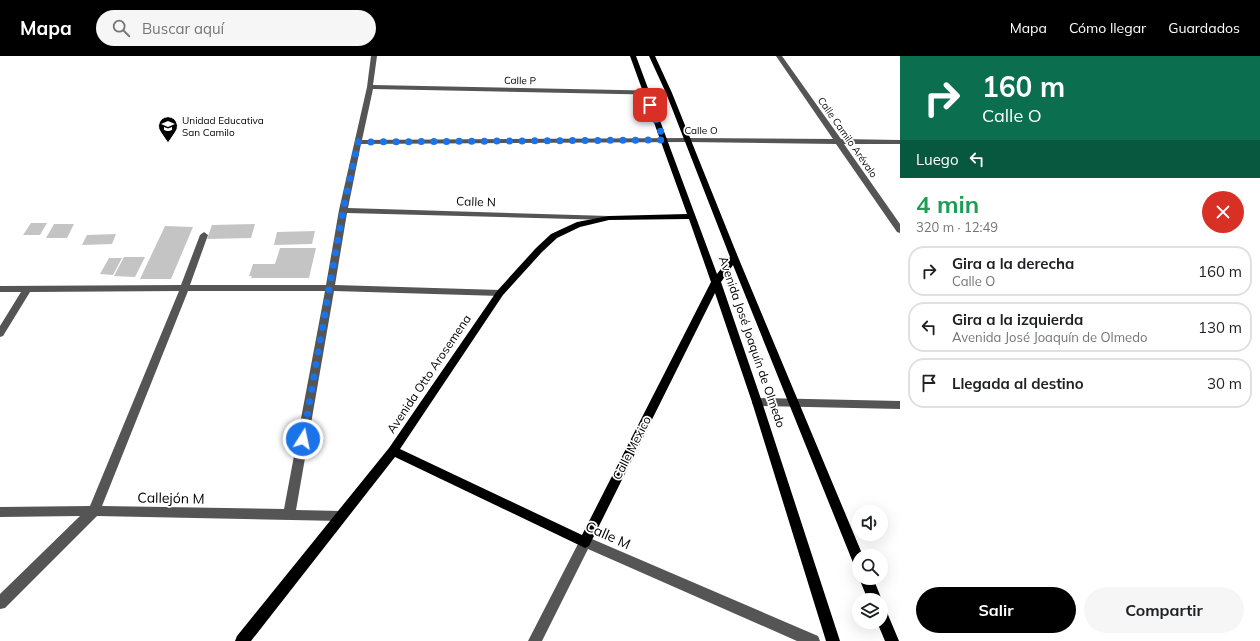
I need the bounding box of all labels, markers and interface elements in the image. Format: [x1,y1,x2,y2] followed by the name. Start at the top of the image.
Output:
[96,10,376,46] search box
[20,16,72,40] text: Mapa
[110,17,132,39] icon: search
[142,19,224,38] text: Buscar aquí
[1010,19,1047,37] text: Mapa
[1069,19,1146,37] text: Cómo llegar
[1168,19,1240,37] text: Guardados
[982,69,1065,104] text: 160 m
[916,72,968,124] icon: right
[504,74,537,87] street label: Calle P
[633,88,667,122] pin
[639,94,661,116] icon: arrive
[815,94,880,180] street label: Calle Camilo Arévalo
[982,104,1042,127] text: Calle O
[182,114,264,139] place label: Unidad Educativa San Camilo
[157,115,179,143] school or university icon: Unidad Educativa San Camilo
[684,124,718,137] street label: Calle O
[966,148,988,170] icon: left
[916,150,958,169] text: Luego
[916,189,979,219] text: 4 min
[1202,191,1244,233] button: close
[456,193,496,210] street label: Calle N
[916,219,998,235] text: 320 m · 12:49
[716,254,789,430] street label: Avenida José Joaquín de Olmedo
[952,254,1074,273] text: Gira a la derecha
[918,260,940,282] icon: right
[1198,262,1242,281] text: 160 m
[952,273,995,289] text: Calle O
[952,310,1083,329] text: Gira a la izquierda
[383,312,474,436] street label: Avenida Otto Arosemena
[918,316,940,338] icon: left
[1198,318,1242,337] text: 130 m
[952,329,1147,345] text: Avenida José Joaquín de Olmedo
[918,372,940,394] icon: arrive
[952,374,1084,393] text: Llegada al destino
[1207,374,1242,393] text: 30 m
[609,413,654,482] street label: Calle Mexico
[282,418,324,460] position arrow
[137,488,205,508] street label: Callejón M
[852,505,888,629] map controls
[852,505,888,541] button: sound
[583,517,633,553] street label: Calle M
[852,549,888,585] button: search
[916,587,1076,633] button: Salir
[1084,587,1244,633] button: Compartir
[852,593,888,629] button: layers

